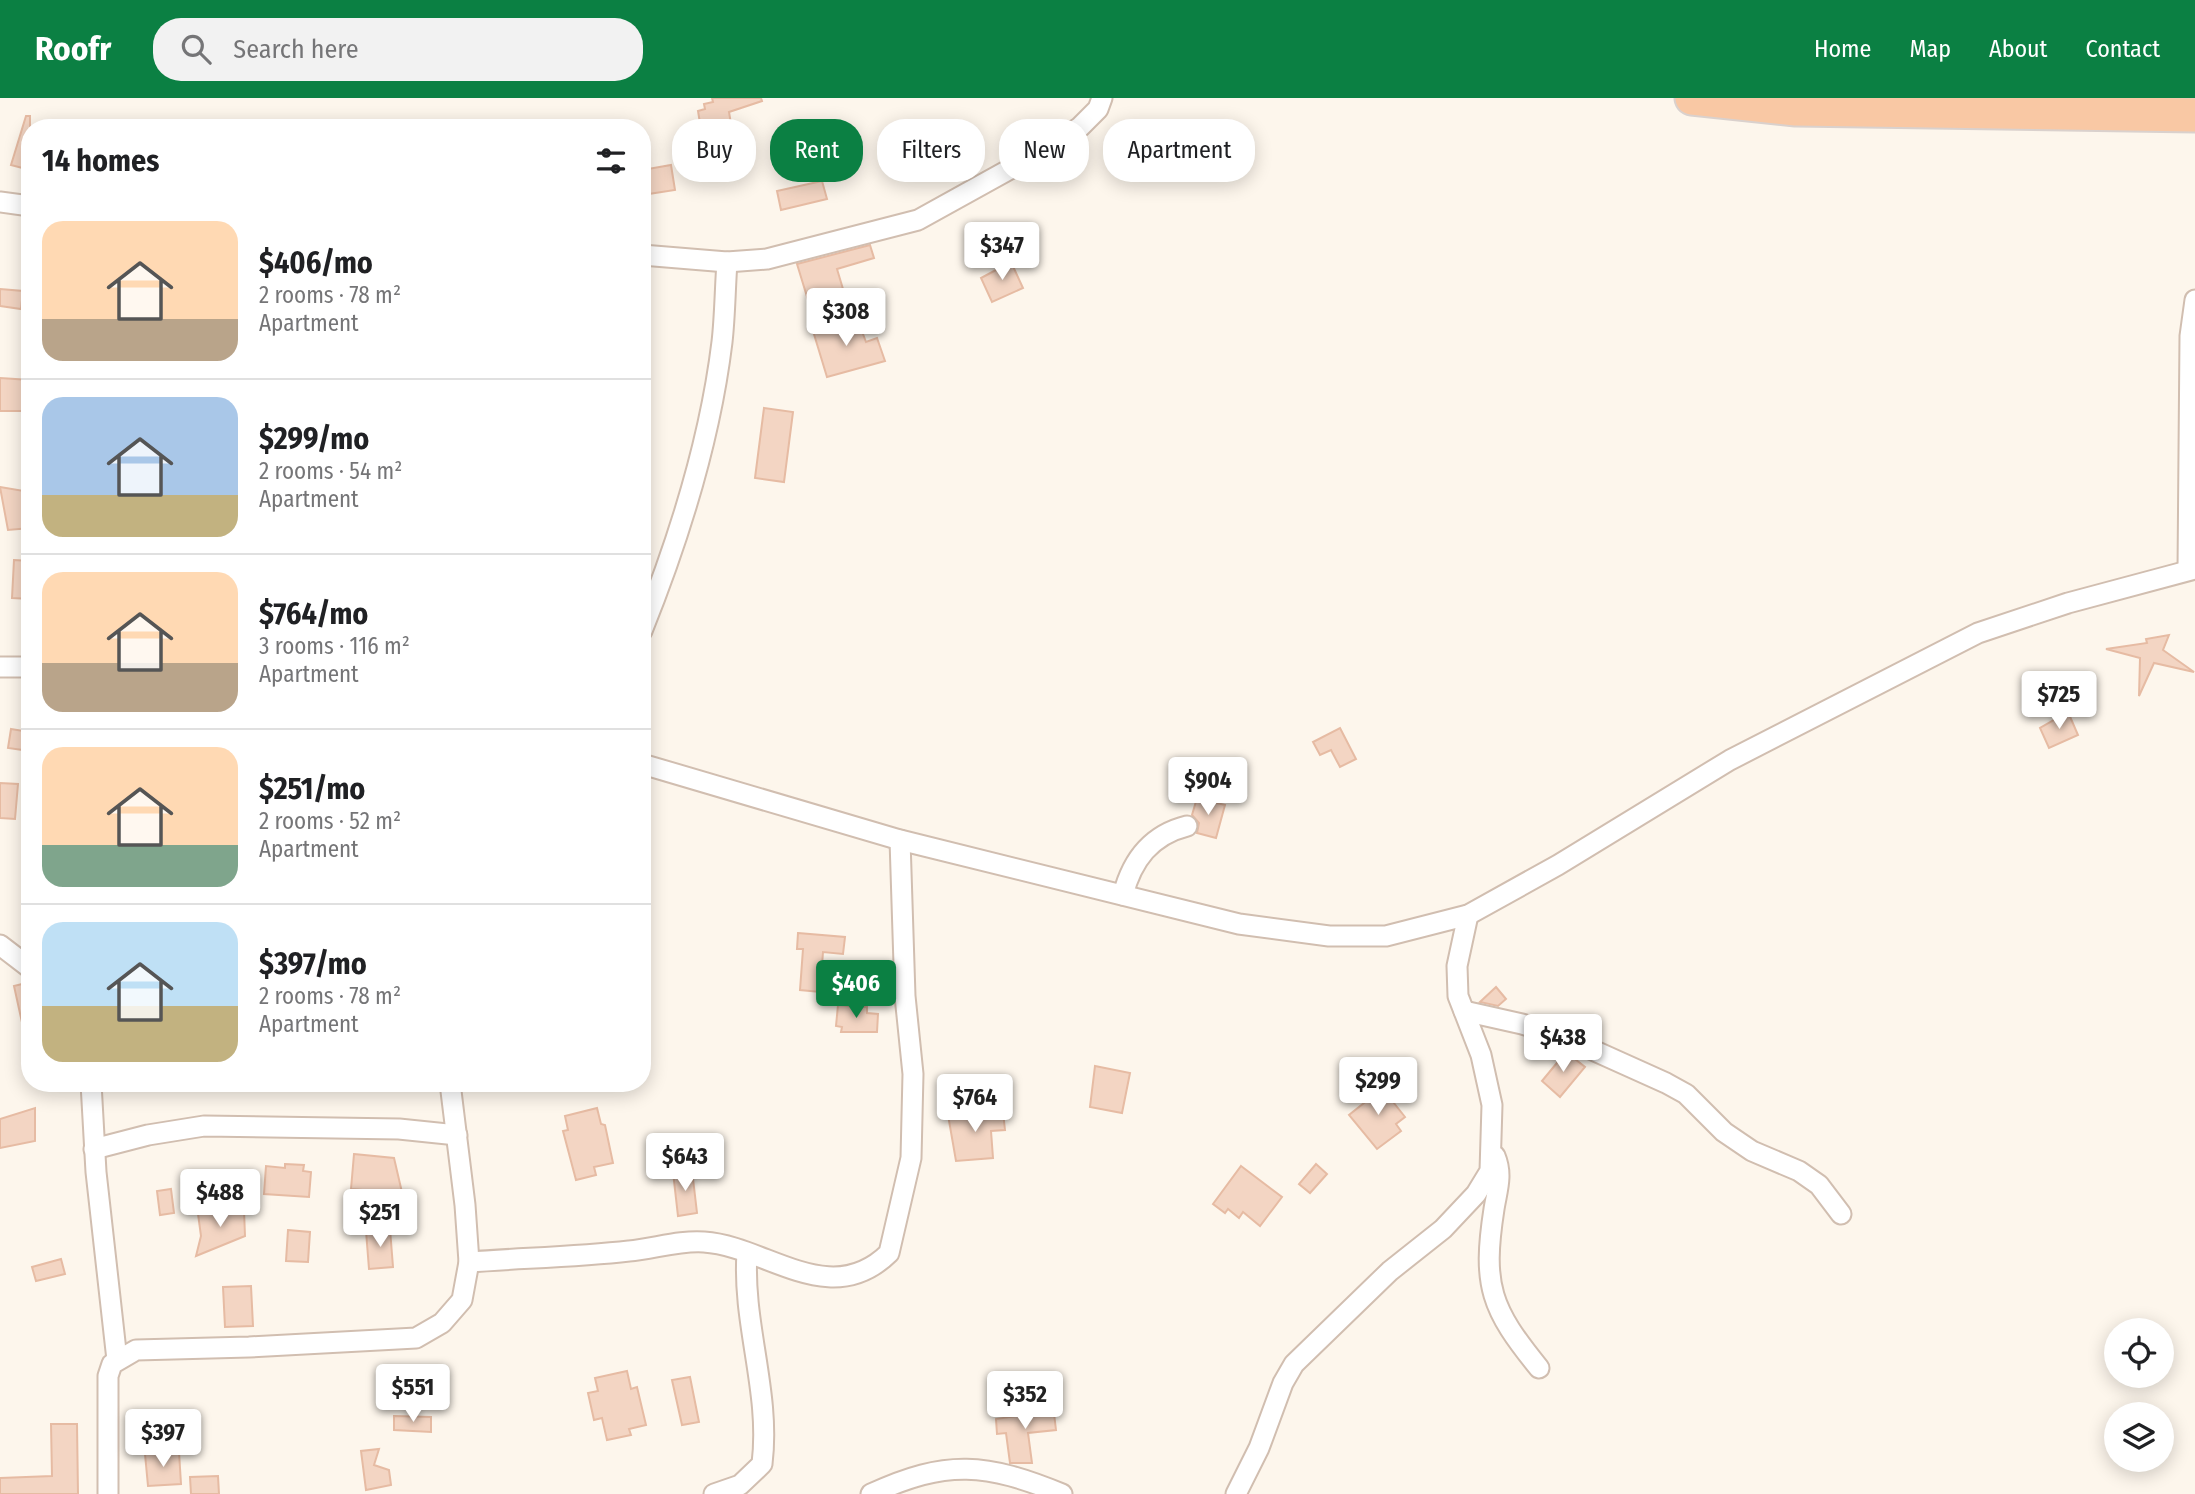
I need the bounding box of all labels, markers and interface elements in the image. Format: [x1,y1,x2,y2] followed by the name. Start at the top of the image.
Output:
[153,18,643,81] search box
[35,29,111,69] text: Roofr
[177,30,215,68] icon: search
[233,34,359,65] text: Search here
[1814,35,1871,63] text: Home
[1909,35,1951,63] text: Map
[1989,35,2047,63] text: About
[2085,35,2160,63] text: Contact
[672,119,756,182] chip: Buy
[770,119,863,182] chip: Rent
[877,119,985,182] chip: Filters
[999,119,1089,182] chip: New
[1103,119,1255,182] chip: Apartment
[592,142,630,180] icon: filters
[42,143,159,179] text: 14 homes
[961,222,1043,282] pin: $347
[980,231,1024,259] text: $347
[259,245,373,281] text: $406/mo
[98,249,182,333] icon: home
[259,281,401,309] text: 2 rooms · 78 m²
[805,288,887,348] pin: $308
[822,297,870,325] text: $308
[259,309,359,337] text: Apartment
[259,421,369,457] text: $299/mo
[98,425,182,509] icon: home
[259,457,402,485] text: 2 rooms · 54 m²
[259,485,359,513] text: Apartment
[259,596,368,632] text: $764/mo
[98,600,182,684] icon: home
[259,632,410,660] text: 3 rooms · 116 m²
[259,660,359,688] text: Apartment
[2018,672,2100,731] pin: $725
[2038,680,2080,708] text: $725
[1167,758,1249,817] pin: $904
[1184,766,1232,794] text: $904
[259,771,365,807] text: $251/mo
[98,775,182,859] icon: home
[259,807,401,835] text: 2 rooms · 52 m²
[259,835,359,863] text: Apartment
[259,946,367,982] text: $397/mo
[98,950,182,1034] icon: home
[815,960,897,1020] pin: $406
[832,969,880,997] text: $406
[259,982,401,1010] text: 2 rooms · 78 m²
[259,1010,359,1038] text: Apartment
[1522,1014,1604,1074] pin: $438
[1540,1023,1586,1051] text: $438
[1337,1058,1419,1117] pin: $299
[1355,1066,1401,1094] text: $299
[934,1074,1016,1134] pin: $764
[953,1083,997,1111] text: $764
[644,1134,726,1193] pin: $643
[662,1142,708,1170] text: $643
[179,1170,261,1229] pin: $488
[196,1178,244,1206] text: $488
[339,1190,421,1249] pin: $251
[359,1198,401,1226] text: $251
[2104,1318,2174,1472] map controls
[2104,1318,2174,1388] button: locate
[372,1364,454,1424] pin: $551
[984,1372,1066,1431] pin: $352
[392,1373,434,1401] text: $551
[1003,1380,1047,1408] text: $352
[2104,1402,2174,1472] button: layers
[122,1410,204,1469] pin: $397
[141,1418,185,1446] text: $397

